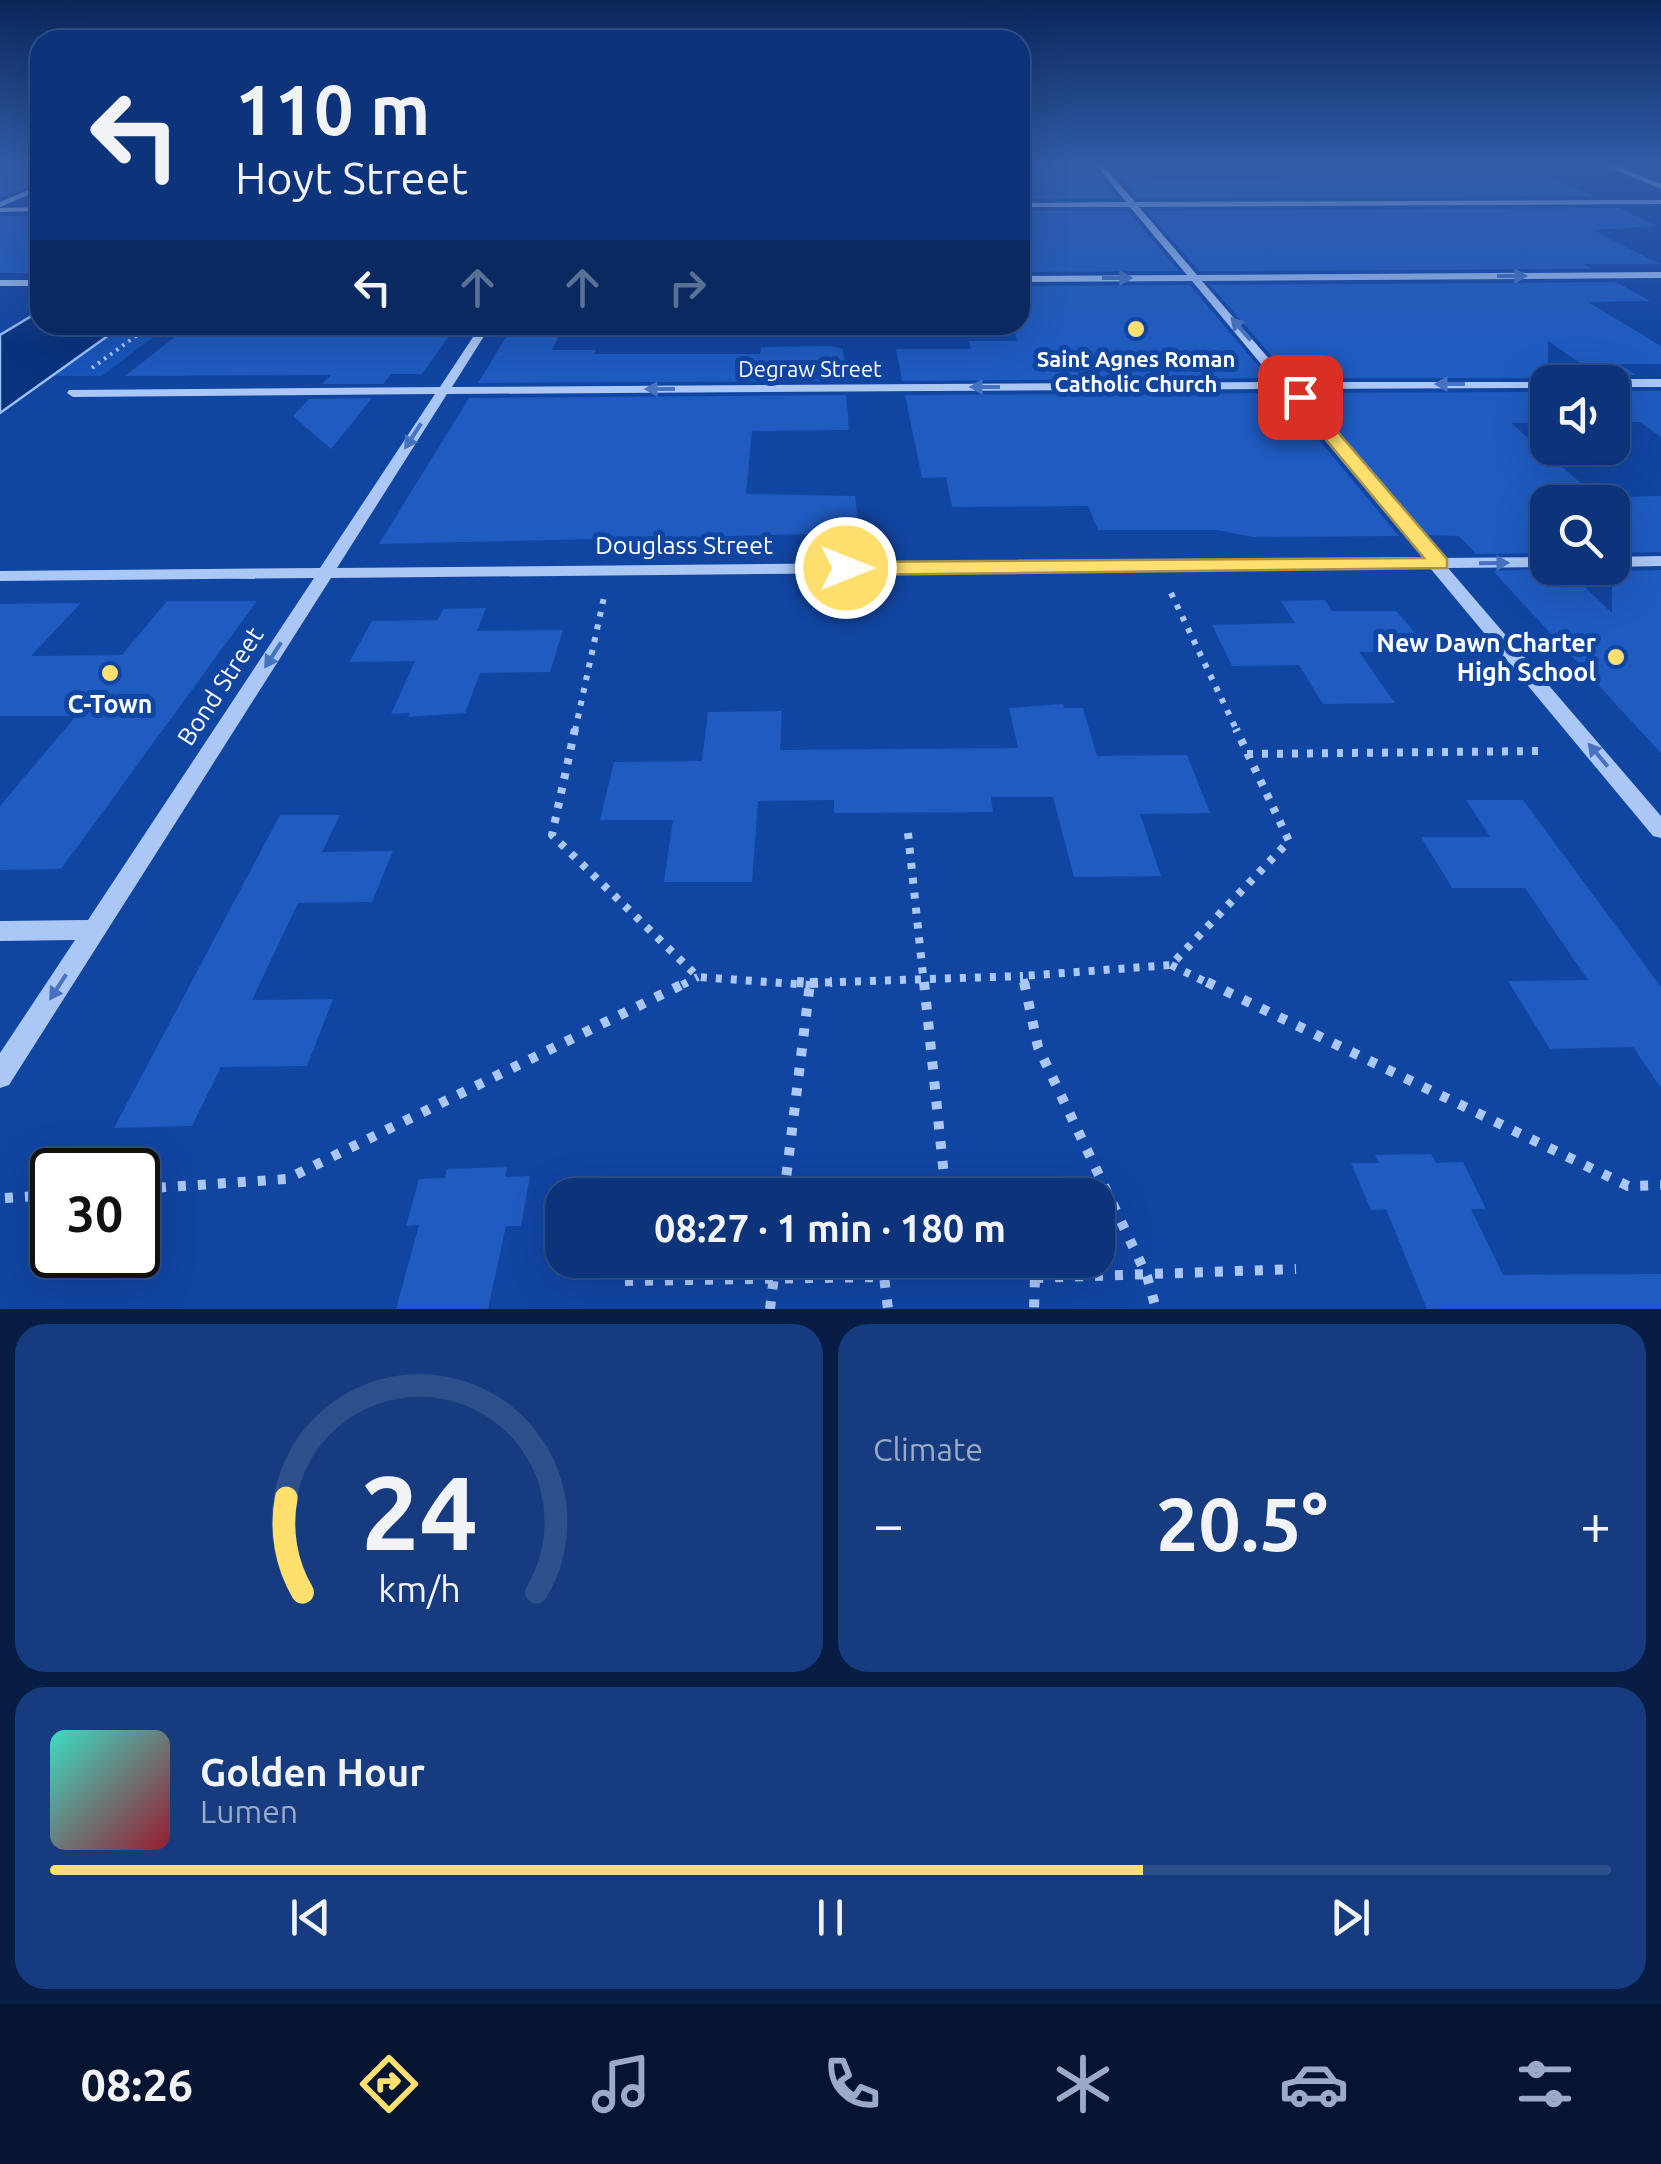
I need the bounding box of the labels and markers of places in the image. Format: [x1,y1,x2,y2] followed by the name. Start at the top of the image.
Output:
[1125,318,1147,340] marker: Saint Agnes Roman Catholic Church
[1037,346,1235,396] place label: Saint Agnes Roman Catholic Church
[1258,355,1343,440] pin
[1376,629,1597,686] place label: New Dawn Charter High School
[1605,646,1627,668] marker: New Dawn Charter High School
[99,662,121,684] marker: C-Town
[68,690,152,718] place label: C-Town

